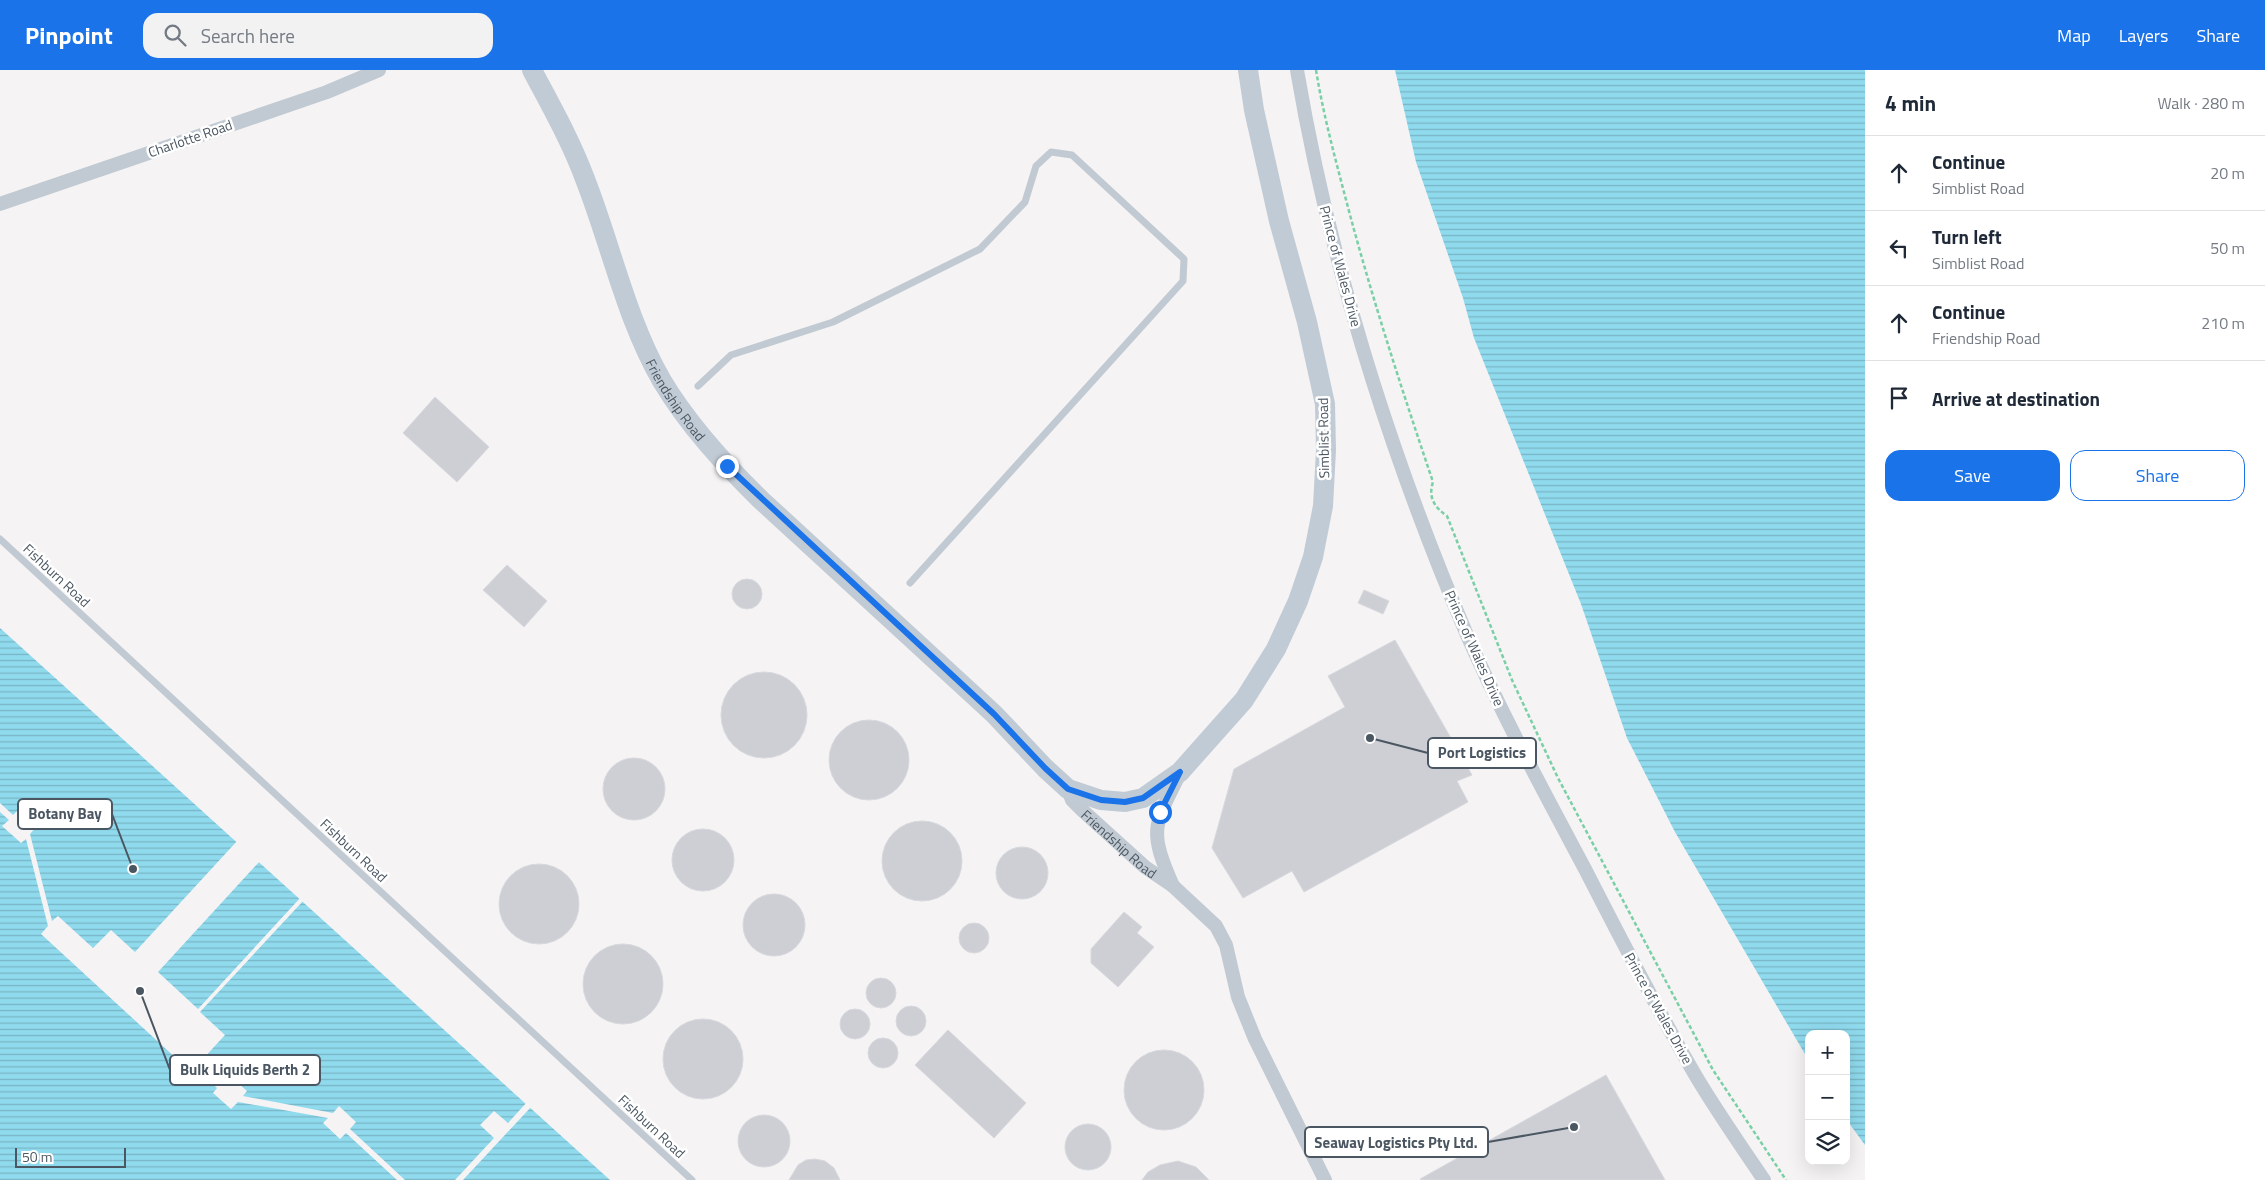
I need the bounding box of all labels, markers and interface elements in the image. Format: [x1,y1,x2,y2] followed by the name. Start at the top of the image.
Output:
[143,13,493,58] search box
[25,17,113,53] text: Pinpoint
[161,21,189,49] icon: search
[201,21,295,50] text: Search here
[2057,22,2091,49] text: Map
[2119,22,2168,49] text: Layers
[2196,22,2240,49] text: Share
[1885,87,1936,119] text: 4 min
[2157,91,2245,115] text: Walk · 280 m
[145,114,235,162] street label: Charlotte Road
[1932,147,2005,176] text: Continue
[1885,159,1913,187] icon: ahead
[2210,161,2245,185] text: 20 m
[1932,176,2024,200] text: Simblist Road
[1315,203,1367,329] street label: Prince of Wales Drive
[1932,222,2002,251] text: Turn left
[1885,234,1913,262] icon: left
[2210,236,2245,260] text: 50 m
[1932,251,2024,275] text: Simblist Road
[1932,297,2005,326] text: Continue
[1885,309,1913,337] icon: ahead
[2201,311,2245,335] text: 210 m
[1932,326,2040,350] text: Friendship Road
[641,355,711,445] street label: Friendship Road
[1885,384,1913,412] icon: arrive
[1932,384,2100,413] text: Arrive at destination
[1312,397,1334,479] street label: Simblist Road
[1885,450,2060,501] button: Save
[2070,450,2245,501] button: Share
[716,455,739,478] route end
[19,538,95,612] street label: Fishburn Road
[1440,587,1510,709] street label: Prince of Wales Drive
[1428,738,1536,768] callout: Port Logistics
[1438,741,1526,764] text: Port Logistics
[18,799,112,829] callout: Botany Bay
[1149,801,1172,824] route start
[28,802,102,825] text: Botany Bay
[1077,804,1161,883] street label: Friendship Road
[316,813,392,887] street label: Fishburn Road
[1620,948,1698,1068] street label: Prince of Wales Drive
[1805,1030,1850,1165] map controls
[1805,1030,1850,1075] button: +
[170,1055,320,1085] callout: Bulk Liquids Berth 2
[180,1058,310,1081] text: Bulk Liquids Berth 2
[1805,1075,1850,1120] button: −
[614,1089,690,1163] street label: Fishburn Road
[1805,1120,1850,1165] button: layers
[1305,1127,1488,1157] callout: Seaway Logistics Pty Ltd.
[1314,1131,1478,1154] text: Seaway Logistics Pty Ltd.
[15,1145,126,1168] scale bar
[22,1146,52,1167] text: 50 m

